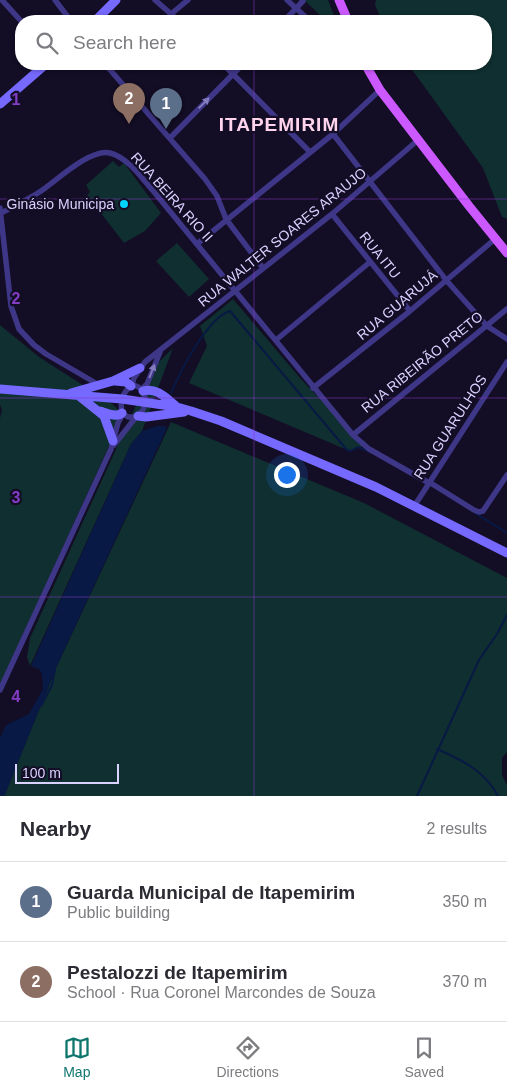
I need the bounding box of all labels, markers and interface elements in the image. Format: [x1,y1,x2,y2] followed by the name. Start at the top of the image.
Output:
[15,15,492,70] search box
[33,29,61,57] icon: search
[73,32,177,53] text: Search here
[113,83,145,124] pin: 2
[150,88,182,129] pin: 1
[12,91,21,108] text: 1
[198,98,210,110] one-way arrow
[219,114,339,135] district label: ITAPEMIRIM
[128,149,216,245] street label: RUA BEIRA RIO II
[195,164,369,310] street label: RUA WALTER SOARES ARAUJO
[7,196,114,212] place label: Ginásio Municipa
[118,198,130,210] marker: Ginásio Municipa
[356,229,404,281] street label: RUA ITU
[354,266,441,343] street label: RUA GUARUJÁ
[12,290,21,307] text: 2
[358,308,486,416] street label: RUA RIBEIRÃO PRETO
[148,363,156,378] one-way arrow
[410,372,490,482] street label: RUA GUARULHOS
[274,462,300,488] your location
[12,489,21,506] text: 3
[12,688,21,705] text: 4
[15,761,119,784] scale bar
[22,765,61,781] text: 100 m
[20,817,91,840] text: Nearby
[427,820,487,837] text: 2 results
[67,882,355,903] text: Guarda Municipal de Itapemirim
[32,893,40,910] text: 1
[443,893,487,910] text: 350 m
[67,904,170,921] text: Public building
[67,962,288,983] text: Pestalozzi de Itapemirim
[32,973,40,990] text: 2
[443,973,487,990] text: 370 m
[67,984,376,1001] text: School · Rua Coronel Marcondes de Souza
[63,1034,91,1080] tab: Map
[217,1034,279,1080] tab: Directions
[404,1034,444,1080] tab: Saved

